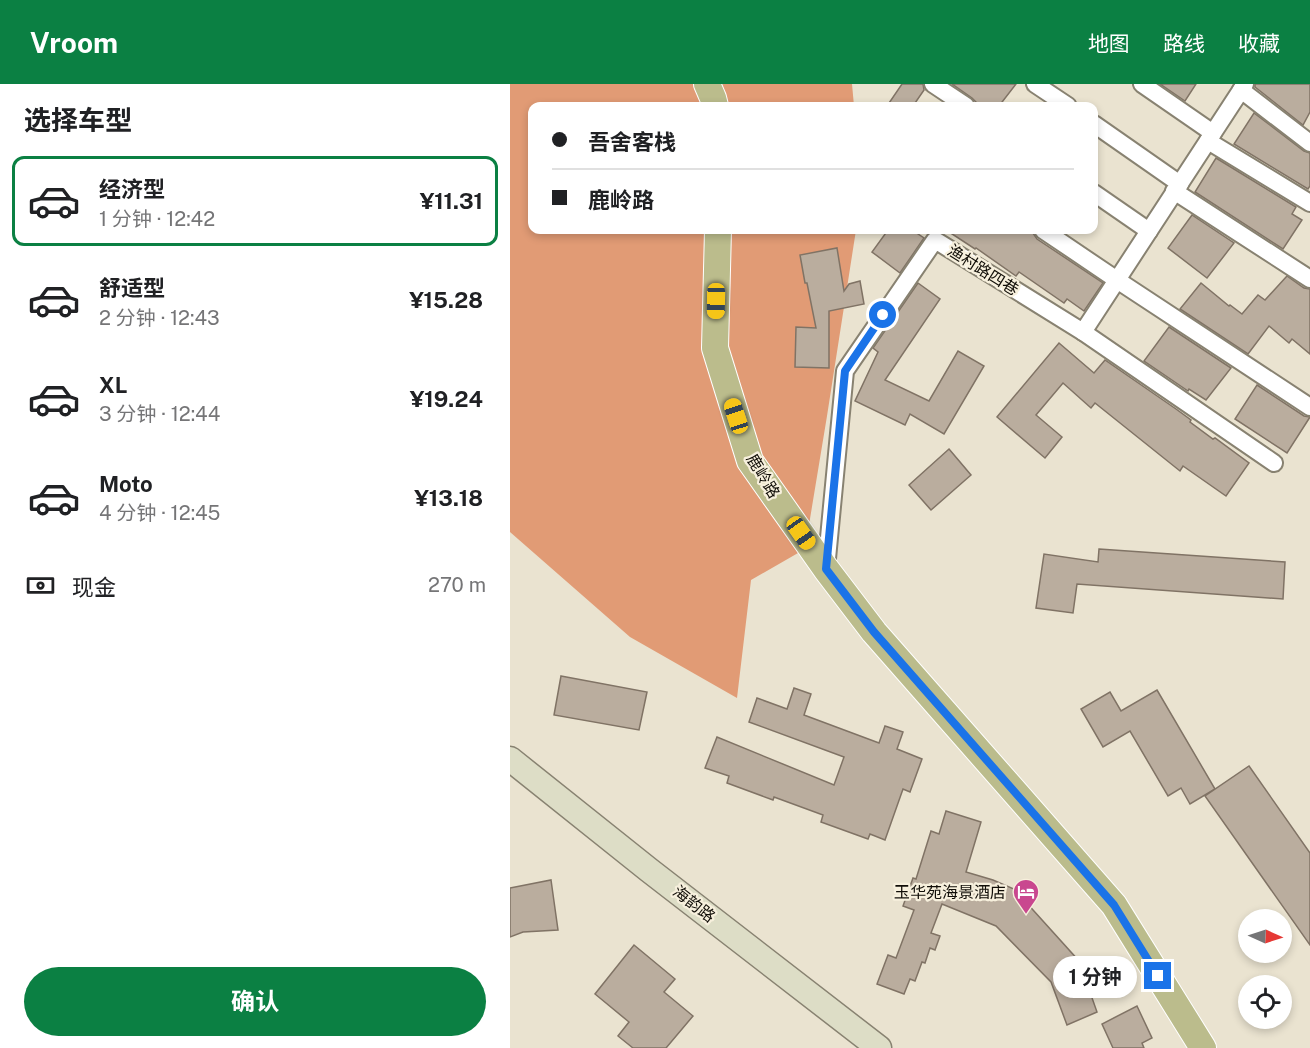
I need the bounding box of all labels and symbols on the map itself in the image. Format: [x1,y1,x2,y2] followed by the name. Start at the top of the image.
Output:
[944,241,1022,299] street label: 渔村路四巷
[707,283,725,319] car
[869,301,896,328] route start
[722,396,750,436] car
[742,451,784,501] street label: 鹿岭路
[783,513,819,553] car
[1011,877,1041,915] hotel icon: 玉华苑海景酒店
[669,882,719,926] street label: 海韵路
[894,883,1006,902] place label: 玉华苑海景酒店
[1238,909,1292,963] north arrow
[1053,955,1137,997] callout: 1 分钟
[1144,962,1171,989] route end

